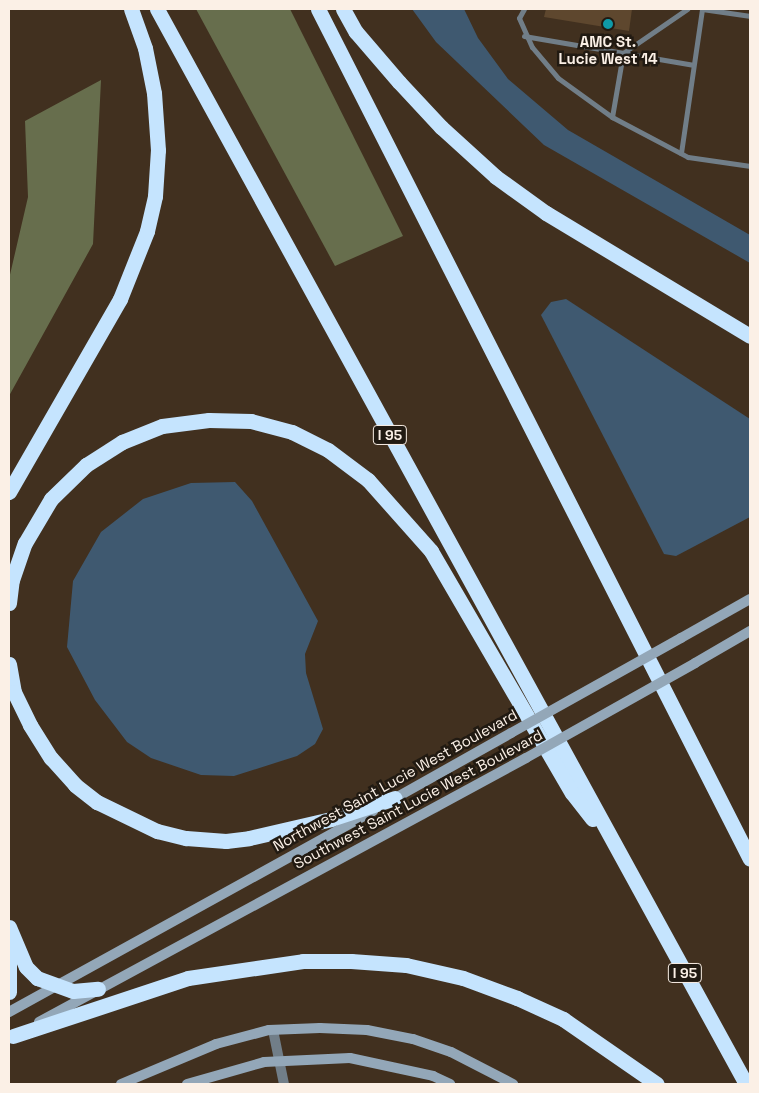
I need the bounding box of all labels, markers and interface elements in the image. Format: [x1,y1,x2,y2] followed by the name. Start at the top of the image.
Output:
[602,18,614,30] marker: AMC St. Lucie West 14
[558,32,658,67] place label: AMC St. Lucie West 14
[372,424,408,446] road number: I 95
[270,705,520,855] street label: Northwest Saint Lucie West Boulevard
[290,726,546,872] street label: Southwest Saint Lucie West Boulevard
[668,961,702,984] road number: I 95

